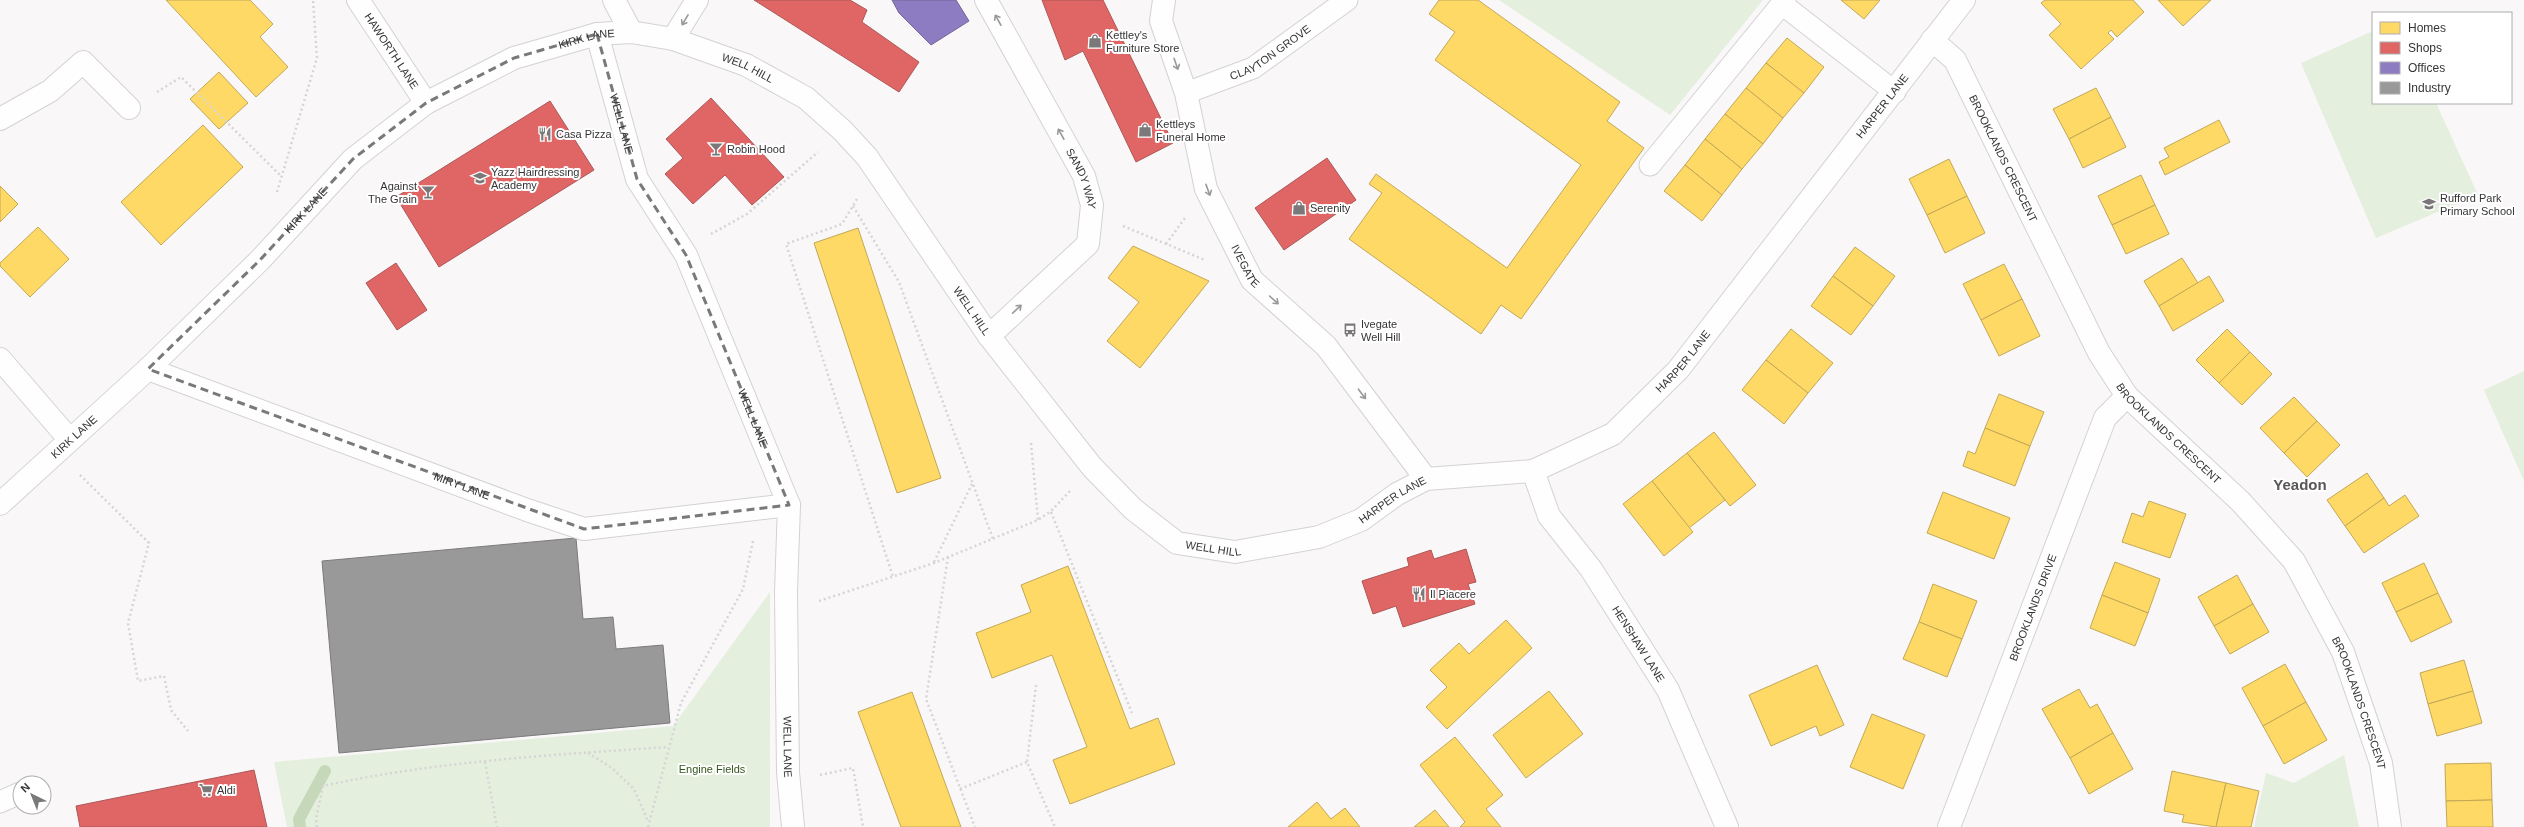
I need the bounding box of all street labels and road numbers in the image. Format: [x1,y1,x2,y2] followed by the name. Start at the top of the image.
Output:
[362,11,421,91] street label: HAWORTH LANE
[1228,22,1313,82] street label: CLAYTON GROVE
[557,27,615,51] street label: KIRK LANE
[720,51,776,85] street label: WELL HILL
[1854,72,1911,140] street label: HARPER LANE
[608,92,636,155] street label: WELL LANE
[1967,93,2040,224] street label: BROOKLANDS CRESCENT
[1064,146,1098,210] street label: SANDY WAY
[282,185,330,236] street label: KIRK LANE
[1229,243,1262,290] street label: IVEGATE
[951,284,993,337] street label: WELL HILL
[1653,328,1712,395] street label: HARPER LANE
[2114,381,2223,486] street label: BROOKLANDS CRESCENT
[736,387,770,449] street label: WELL LANE
[49,413,99,460] street label: KIRK LANE
[432,470,492,502] street label: MIRY LANE
[1356,474,1428,526] street label: HARPER LANE
[1185,538,1242,558] street label: WELL HILL
[2007,552,2059,662] street label: BROOKLANDS DRIVE
[1610,604,1667,684] street label: HENSHAW LANE
[2330,634,2388,770] street label: BROOKLANDS CRESCENT
[781,716,794,778] street label: WELL LANE

